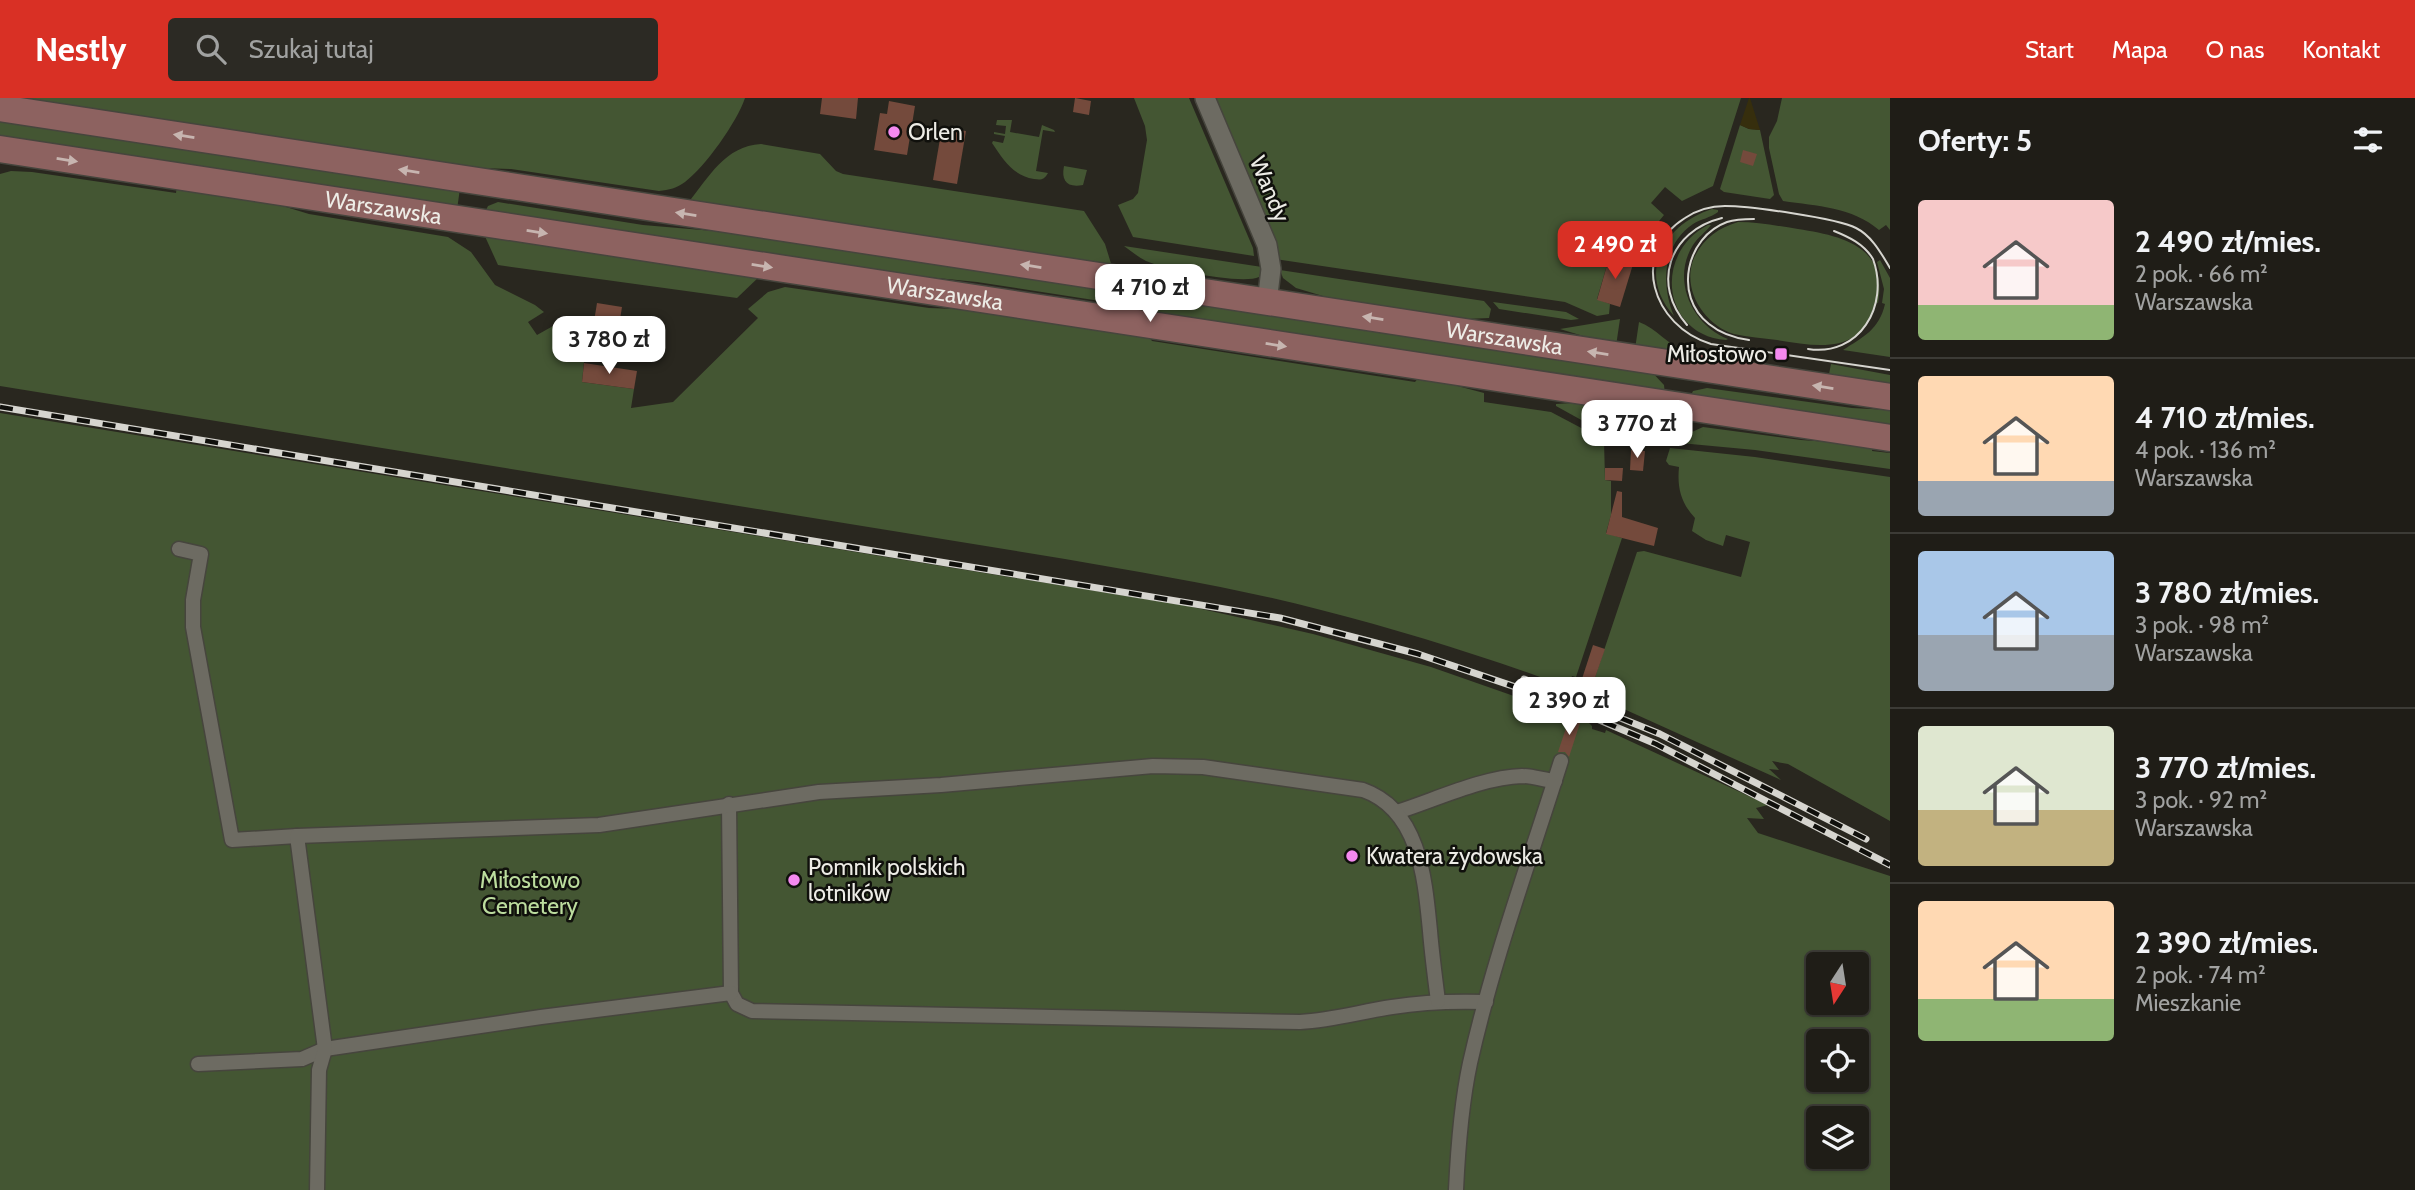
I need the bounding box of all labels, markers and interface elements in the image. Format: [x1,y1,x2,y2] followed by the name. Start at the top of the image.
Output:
[168,18,658,81] search box
[35,29,126,69] text: Nestly
[192,30,230,68] icon: search
[248,33,374,65] text: Szukaj tutaj
[2025,35,2074,64] text: Start
[2112,35,2168,64] text: Mapa
[2206,35,2264,64] text: O nas
[2302,35,2380,64] text: Kontakt
[908,118,963,146] place label: Orlen
[2349,121,2387,159] icon: filters
[1918,122,2032,159] text: Oferty: 5
[886,124,902,140] marker: Orlen
[173,131,195,142] one-way arrow
[1244,152,1297,227] street label: Wandy
[57,155,79,166] one-way arrow
[398,165,420,176] one-way arrow
[323,185,444,230] street label: Warszawska
[675,208,697,219] one-way arrow
[1543,222,1687,281] pin: 2 490 zł
[2135,223,2321,260] text: 2 490 zł/mies.
[527,227,549,238] one-way arrow
[1974,228,2058,312] icon: home
[1574,230,1656,258] text: 2 490 zł
[1020,260,1042,271] one-way arrow
[2135,260,2268,288] text: 2 pok. · 66 m²
[751,261,773,272] one-way arrow
[1078,264,1222,324] pin: 4 710 zł
[885,271,1005,316] street label: Warszawska
[1111,273,1189,301] text: 4 710 zł
[2135,288,2253,316] text: Warszawska
[1362,313,1384,324] one-way arrow
[1444,315,1565,361] street label: Warszawska
[537,316,681,376] pin: 3 780 zł
[568,325,650,353] text: 3 780 zł
[1265,339,1287,350] one-way arrow
[1667,340,1767,368] place label: Miłostowo
[1773,346,1789,362] marker: Miłostowo
[1587,347,1609,358] one-way arrow
[1811,381,1833,392] one-way arrow
[2135,399,2315,436] text: 4 710 zł/mies.
[1565,400,1709,460] pin: 3 770 zł
[1974,404,2058,488] icon: home
[1597,409,1677,437] text: 3 770 zł
[2135,436,2276,464] text: 4 pok. · 136 m²
[2135,464,2253,492] text: Warszawska
[2135,574,2319,611] text: 3 780 zł/mies.
[1974,579,2058,663] icon: home
[2135,611,2269,639] text: 3 pok. · 98 m²
[2135,639,2253,667] text: Warszawska
[1497,678,1641,737] pin: 2 390 zł
[1529,686,1609,714] text: 2 390 zł
[2135,749,2316,786] text: 3 770 zł/mies.
[1974,754,2058,838] icon: home
[2135,786,2267,814] text: 3 pok. · 92 m²
[2135,814,2253,842] text: Warszawska
[1366,842,1543,870] place label: Kwatera żydowska
[1344,848,1360,864] marker: Kwatera żydowska
[808,853,965,907] place label: Pomnik polskich lotników
[480,866,580,920] park label: Miłostowo Cemetery
[786,872,802,888] marker: Pomnik polskich lotników
[2135,924,2319,961] text: 2 390 zł/mies.
[1974,929,2058,1013] icon: home
[1806,952,1869,1015] north arrow
[1806,952,1869,1169] map controls
[2135,961,2266,989] text: 2 pok. · 74 m²
[2135,989,2241,1017] text: Mieszkanie
[1806,1029,1869,1092] button: locate
[1806,1106,1869,1169] button: layers

